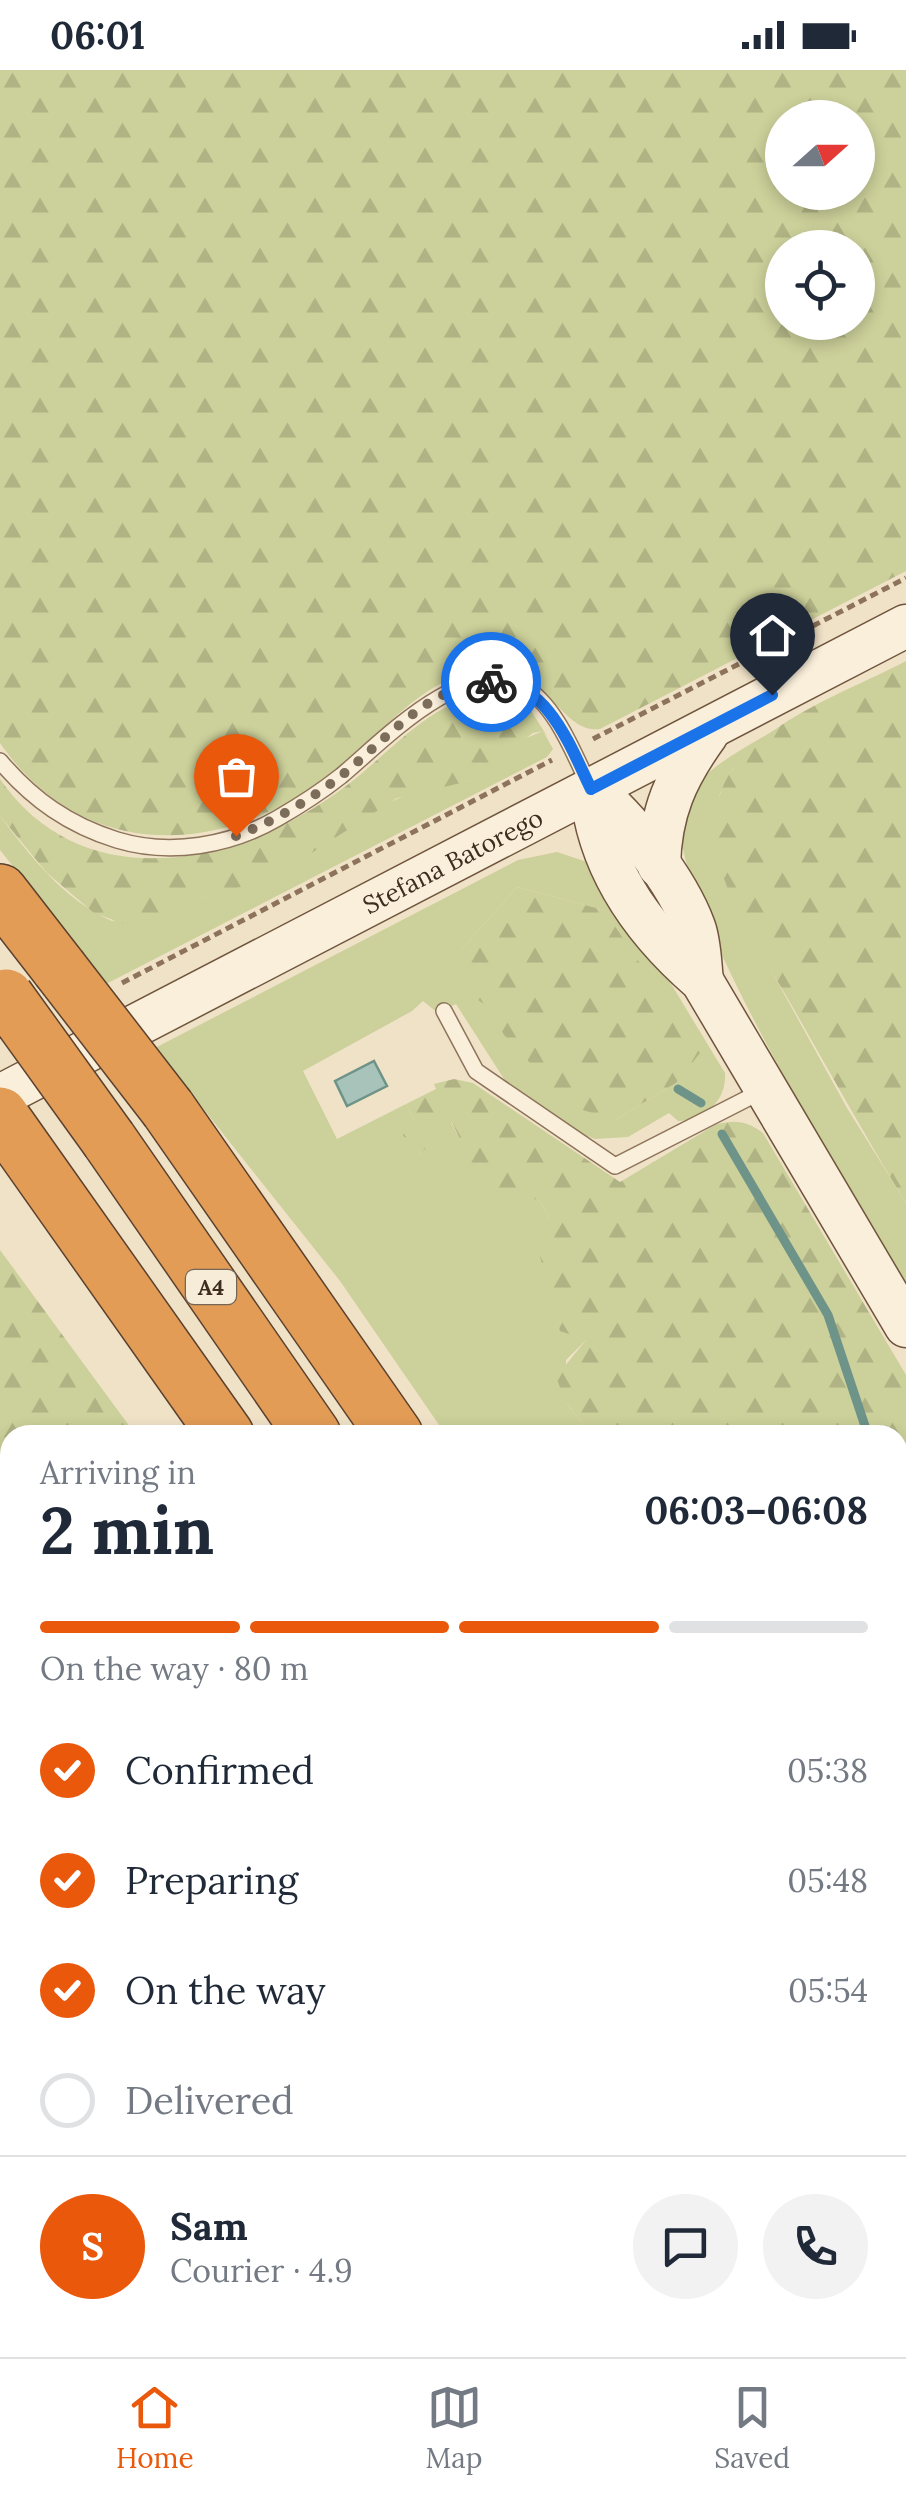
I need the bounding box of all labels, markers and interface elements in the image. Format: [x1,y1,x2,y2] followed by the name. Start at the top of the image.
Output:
[50,11,145,59] text: 06:01
[765,100,875,210] north arrow
[765,100,875,340] map controls
[765,230,875,340] button: locate
[730,593,815,696] pin
[745,608,800,663] icon: home
[441,632,541,732] courier
[464,655,519,710] icon: bike
[194,734,279,837] pin
[209,749,264,804] icon: bag
[357,801,548,921] street label: Stefana Batorego
[186,1270,236,1304] road number: A4
[40,1452,196,1493] text: Arriving in
[644,1486,868,1534] text: 06:03–06:08
[40,1489,214,1572] text: 2 min
[40,1648,309,1689] text: On the way · 80 m
[40,1743,95,1798] icon: check
[125,1746,314,1794] text: Confirmed
[787,1750,868,1791] text: 05:38
[40,1853,95,1908] icon: check
[125,1856,298,1904] text: Preparing
[787,1860,868,1901] text: 05:48
[40,1963,95,2018] icon: check
[125,1966,326,2014] text: On the way
[788,1970,868,2011] text: 05:54
[125,2076,294,2124] text: Delivered
[633,2194,738,2299] button: chat
[763,2194,868,2299] button: phone
[170,2202,248,2250] text: Sam
[81,2222,104,2270] text: S
[170,2250,353,2291] text: Courier · 4.9
[116,2380,194,2476] tab: Home
[426,2380,482,2476] tab: Map
[714,2380,790,2476] tab: Saved

